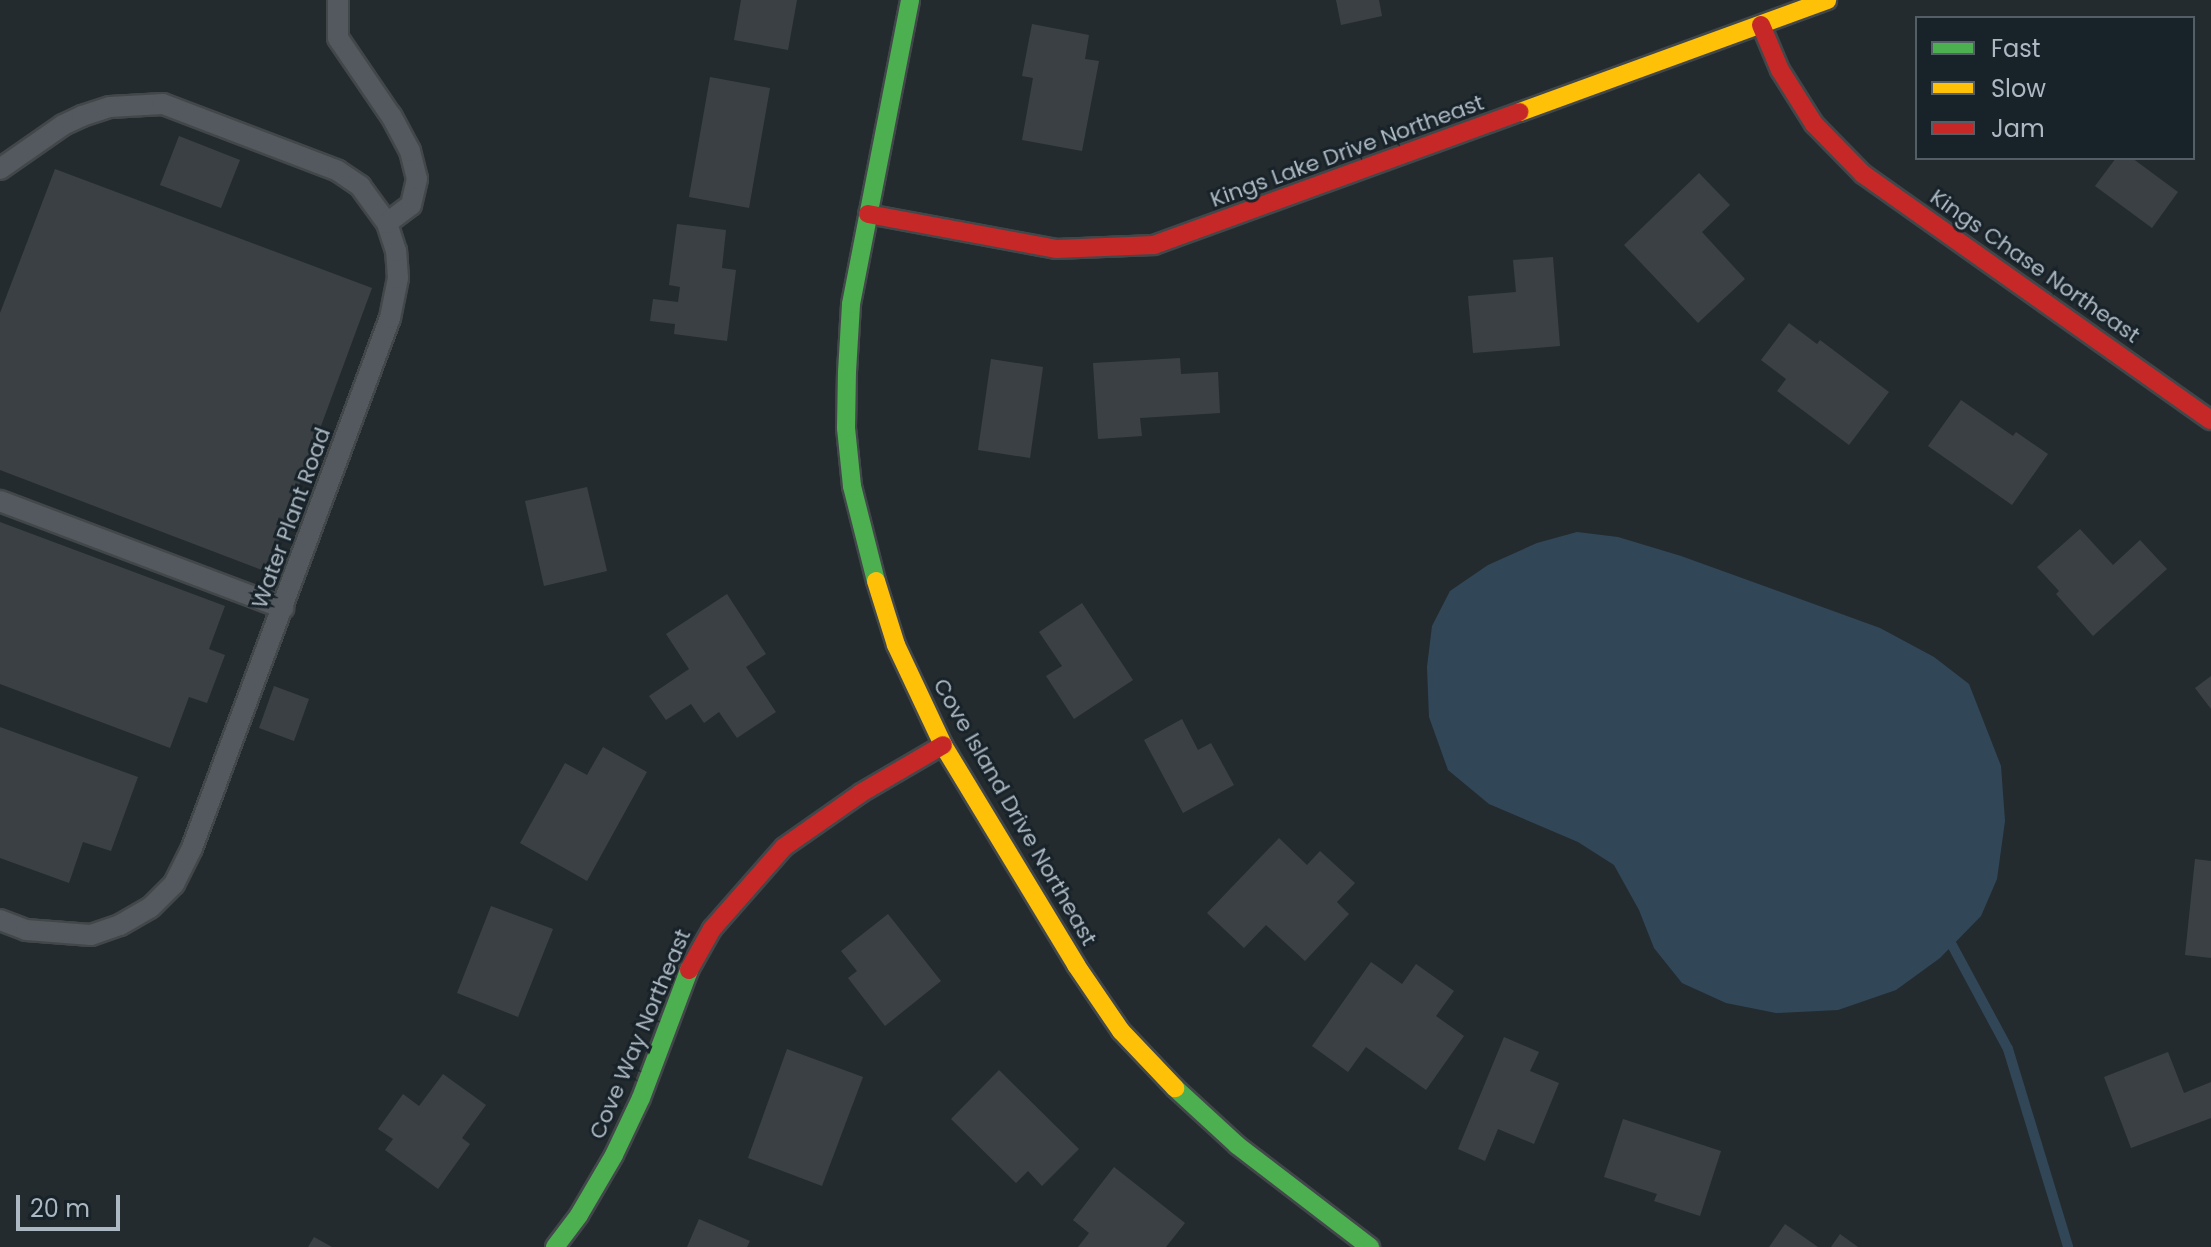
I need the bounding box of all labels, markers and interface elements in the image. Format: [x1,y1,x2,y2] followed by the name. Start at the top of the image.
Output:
[1915,16,2195,160] legend
[1991,32,2041,65] text: Fast
[1991,72,2046,105] text: Slow
[1207,89,1487,213] street label: Kings Lake Drive Northeast
[1991,112,2045,145] text: Jam
[1925,184,2145,348] street label: Kings Chase Northeast
[246,424,336,612] street label: Water Plant Road
[928,674,1102,950] street label: Cove Island Drive Northeast
[584,925,696,1143] street label: Cove Way Northeast
[20,1179,124,1229] scale bar
[30,1192,90,1225] text: 20 m

